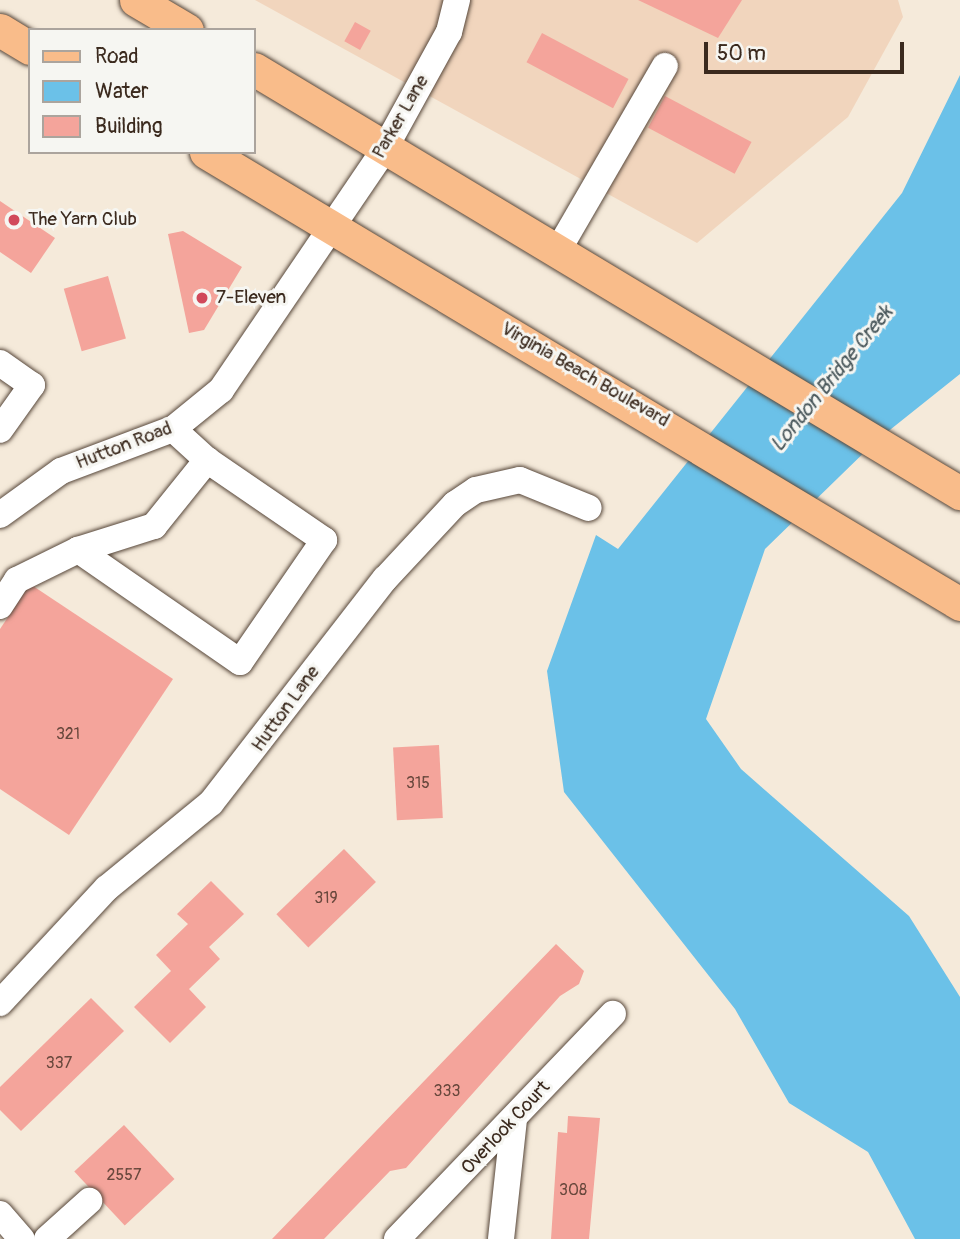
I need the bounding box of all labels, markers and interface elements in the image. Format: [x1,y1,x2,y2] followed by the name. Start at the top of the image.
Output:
[28,28,256,154] legend
[708,28,908,72] scale bar
[717,40,766,67] text: 50 m
[95,43,139,70] text: Road
[368,71,434,163] street label: Parker Lane
[95,78,148,105] text: Water
[95,113,162,140] text: Building
[28,209,137,231] place label: The Yarn Club
[6,212,22,228] marker: The Yarn Club
[216,287,286,309] place label: 7-Eleven
[194,290,210,306] marker: 7-Eleven
[765,301,899,457] water label: London Bridge Creek
[497,317,673,433] street label: Virginia Beach Boulevard
[73,417,175,475] street label: Hutton Road
[247,661,325,757] street label: Hutton Lane
[56,724,80,744] house number: 321
[406,773,430,793] house number: 315
[314,888,338,908] house number: 319
[46,1053,72,1073] house number: 337
[457,1076,555,1180] street label: Overlook Court
[434,1081,460,1101] house number: 333
[107,1165,141,1185] house number: 2557
[559,1180,587,1200] house number: 308

